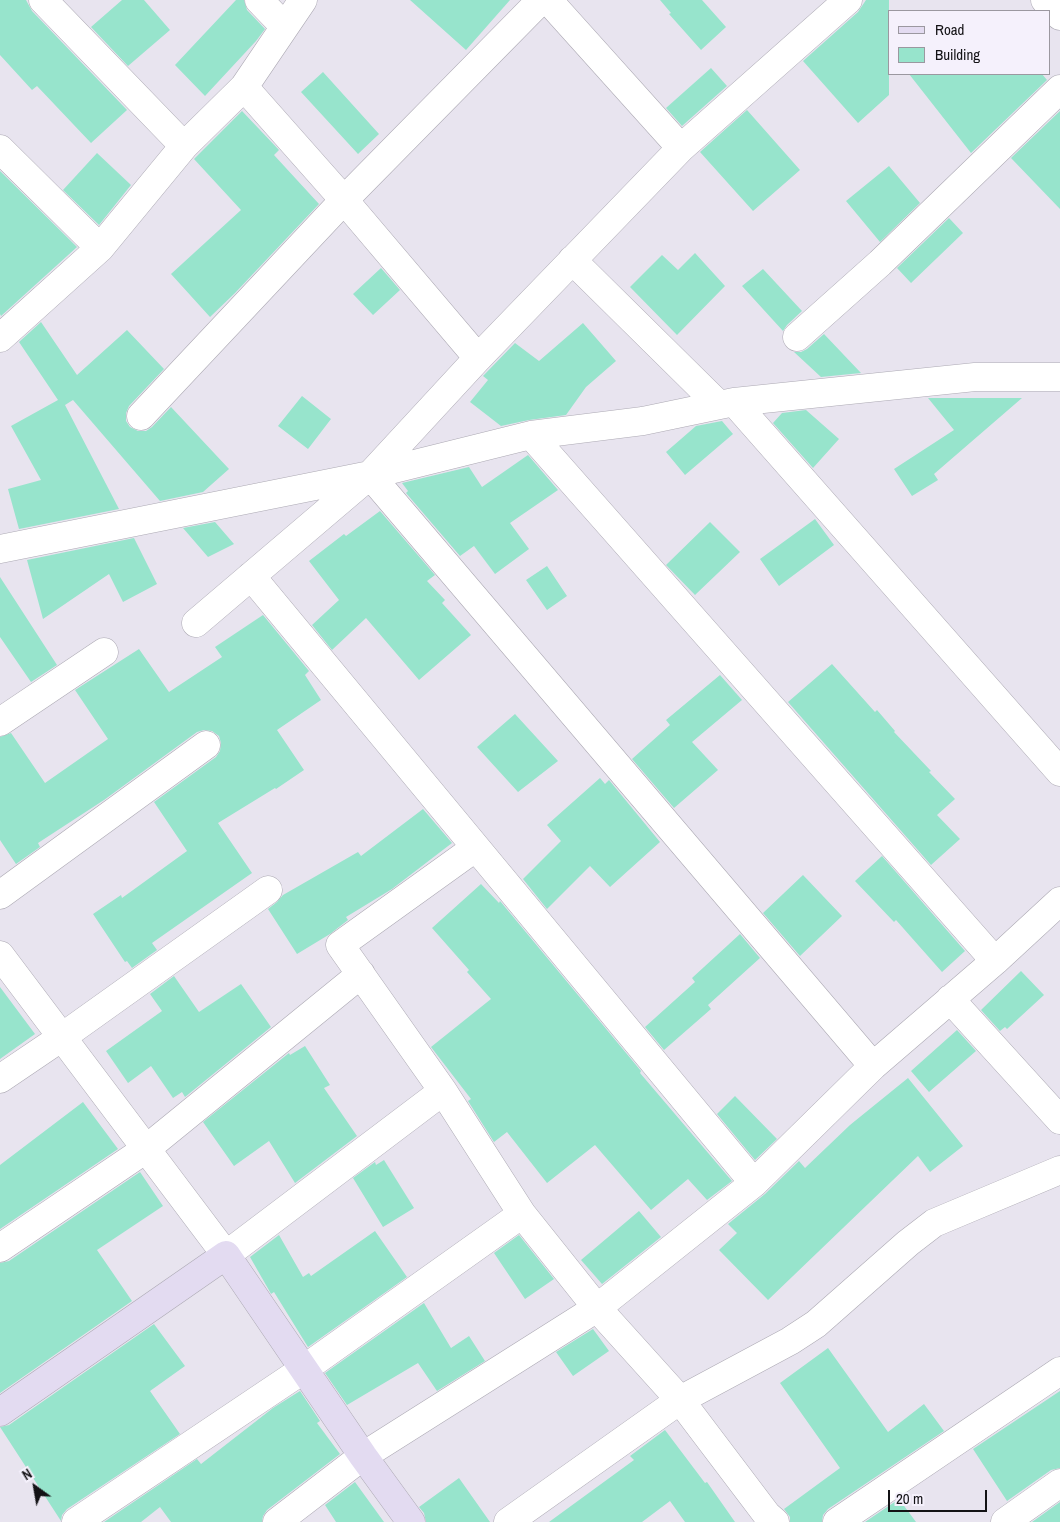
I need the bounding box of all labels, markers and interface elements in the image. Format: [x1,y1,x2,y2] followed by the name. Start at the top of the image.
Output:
[888,10,1050,75] legend
[935,19,964,40] text: Road
[935,44,980,65] text: Building
[10,1462,60,1512] north arrow
[19,1464,35,1484] text: N
[890,1480,989,1512] scale bar
[896,1488,923,1509] text: 20 m

